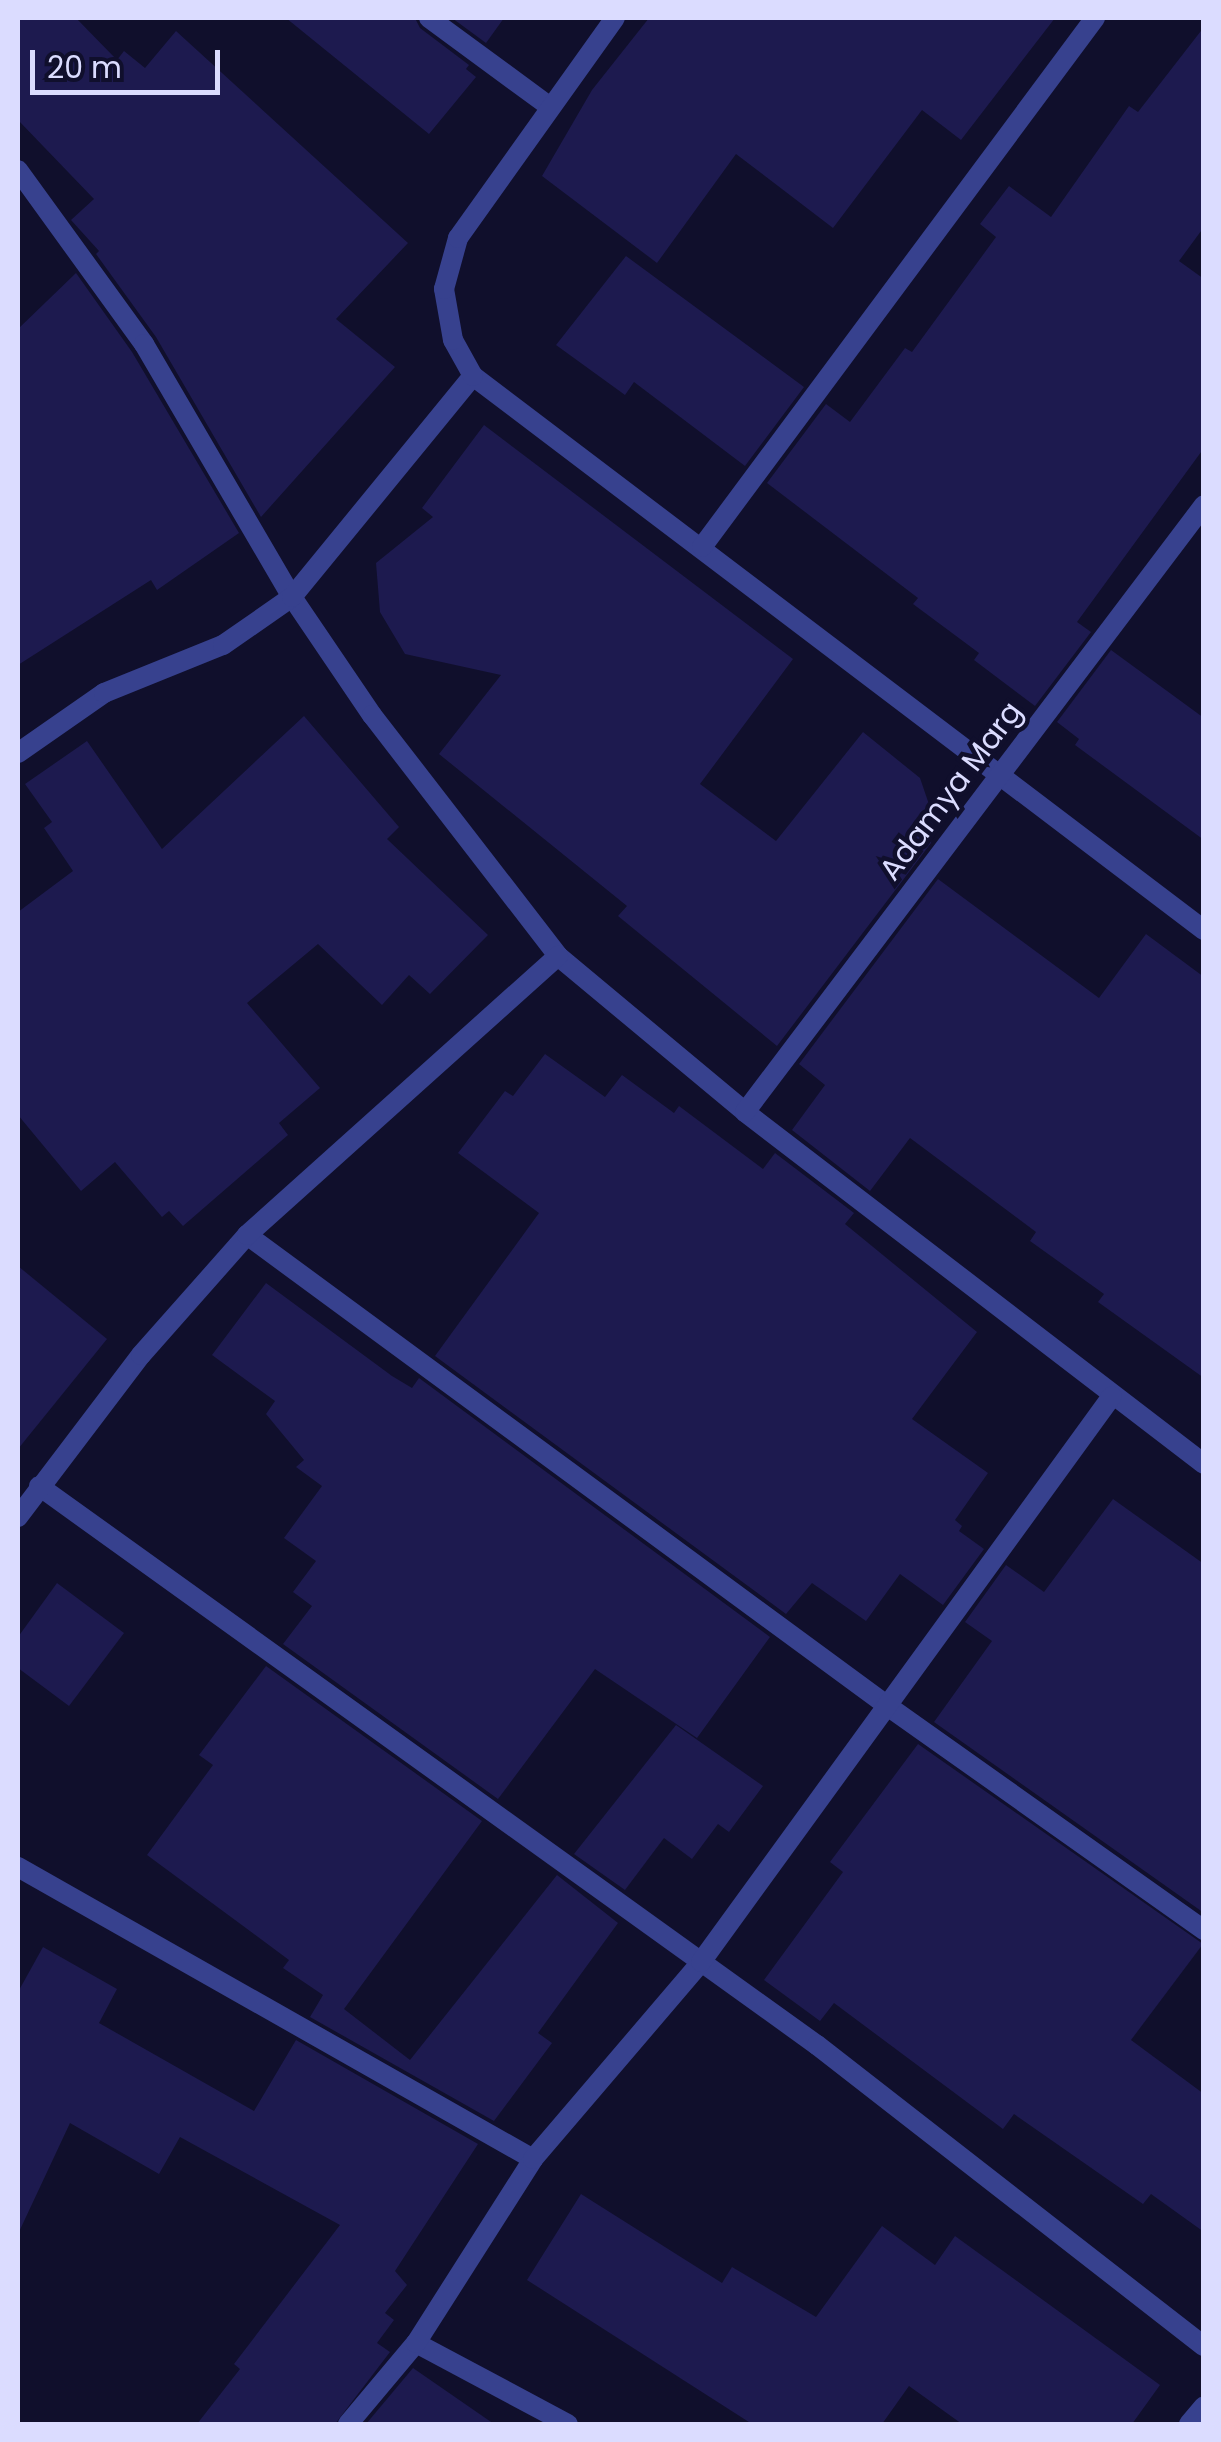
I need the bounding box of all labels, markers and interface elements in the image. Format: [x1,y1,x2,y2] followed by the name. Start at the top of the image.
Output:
[35,30,225,92] scale bar
[47,46,122,89] text: 20 m
[872,695,1030,887] street label: Adamya Marg

